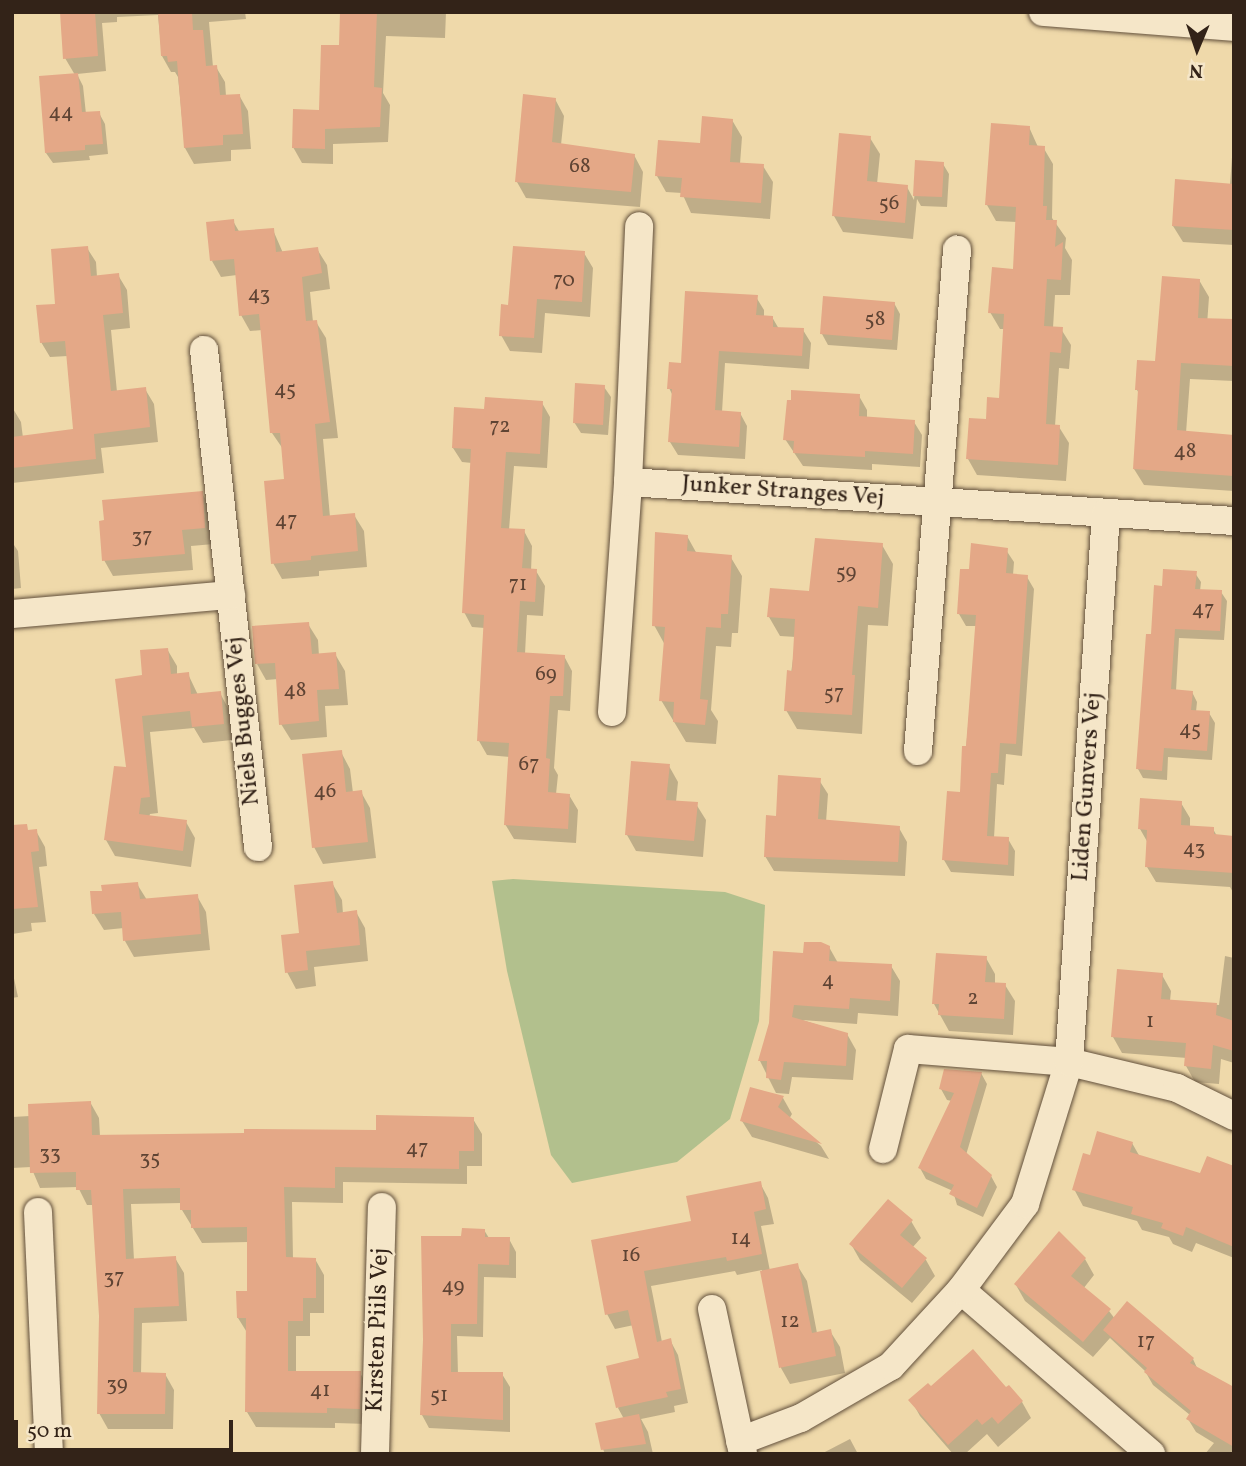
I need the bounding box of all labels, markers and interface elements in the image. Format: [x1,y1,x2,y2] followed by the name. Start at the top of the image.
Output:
[1162,14,1232,84] north arrow
[1189,57,1204,83] text: N
[48,100,74,126] house number: 44
[569,154,591,180] house number: 68
[879,191,899,217] house number: 56
[553,268,575,294] house number: 70
[248,282,270,308] house number: 43
[865,307,885,333] house number: 58
[274,377,296,403] house number: 45
[489,414,511,440] house number: 72
[1174,439,1196,465] house number: 48
[680,471,886,513] street label: Junker Stranges Vej
[275,508,297,534] house number: 47
[132,524,152,550] house number: 37
[836,560,856,586] house number: 59
[509,572,527,598] house number: 71
[1192,597,1214,623] house number: 47
[221,635,267,807] street label: Niels Bugges Vej
[535,662,557,688] house number: 69
[284,678,306,704] house number: 48
[824,681,844,707] house number: 57
[1067,691,1109,883] street label: Liden Gunvers Vej
[1179,717,1201,743] house number: 45
[519,752,539,778] house number: 67
[314,779,336,805] house number: 46
[1183,836,1205,862] house number: 43
[822,968,834,994] house number: 4
[967,986,979,1012] house number: 2
[1146,1009,1154,1035] house number: 1
[406,1136,428,1162] house number: 47
[39,1141,61,1167] house number: 33
[140,1146,160,1172] house number: 35
[731,1226,751,1252] house number: 14
[622,1243,640,1269] house number: 16
[362,1247,396,1413] street label: Kirsten Piils Vej
[104,1265,124,1291] house number: 37
[442,1274,464,1300] house number: 49
[780,1309,800,1335] house number: 12
[1137,1329,1155,1355] house number: 17
[106,1372,128,1398] house number: 39
[310,1378,330,1404] house number: 41
[430,1383,448,1409] house number: 51
[18,1406,236,1450] scale bar
[27,1417,72,1446] text: 50 m

